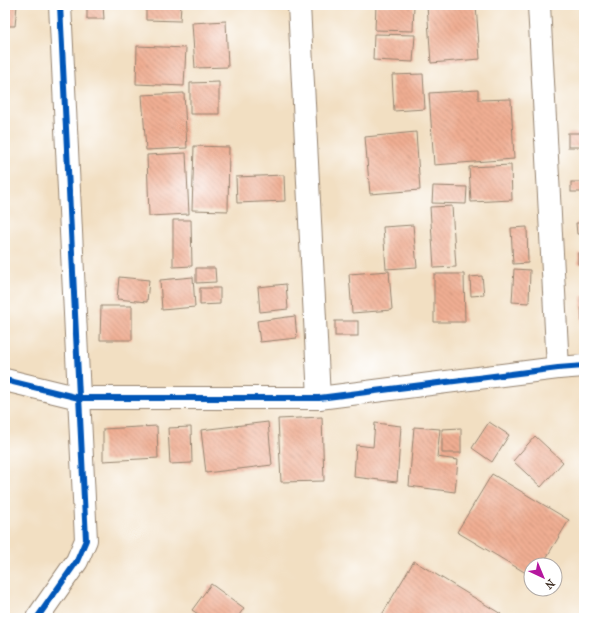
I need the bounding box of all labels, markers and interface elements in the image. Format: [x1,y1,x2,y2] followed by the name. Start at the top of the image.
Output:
[523,557,563,597] north arrow
[542,576,557,592] text: N

